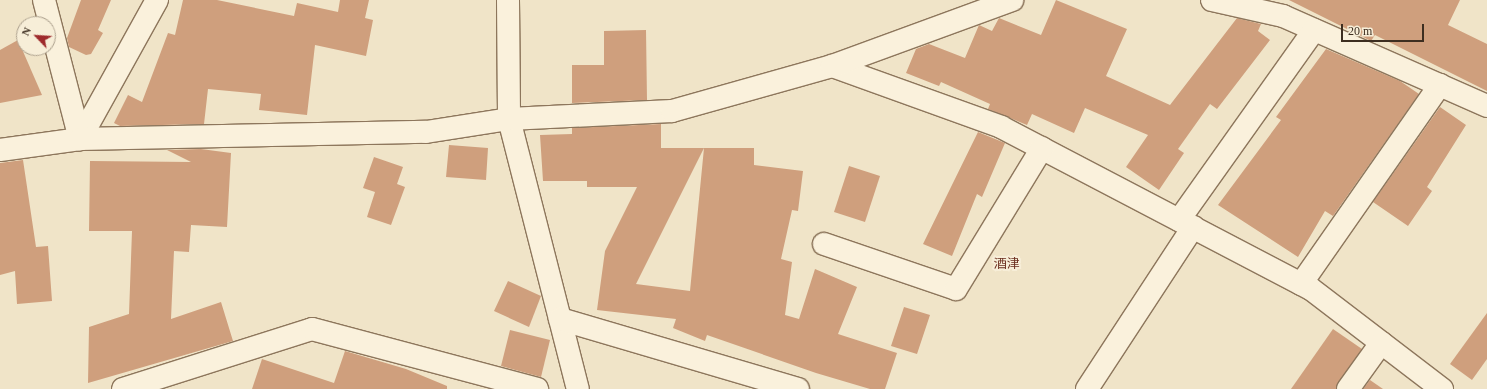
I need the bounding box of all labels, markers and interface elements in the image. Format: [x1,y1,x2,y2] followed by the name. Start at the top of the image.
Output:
[16,16,56,56] north arrow
[1343,16,1426,42] scale bar
[1348,24,1372,38] text: 20 m
[19,25,33,37] text: N
[994,256,1020,272] district label: 酒津

